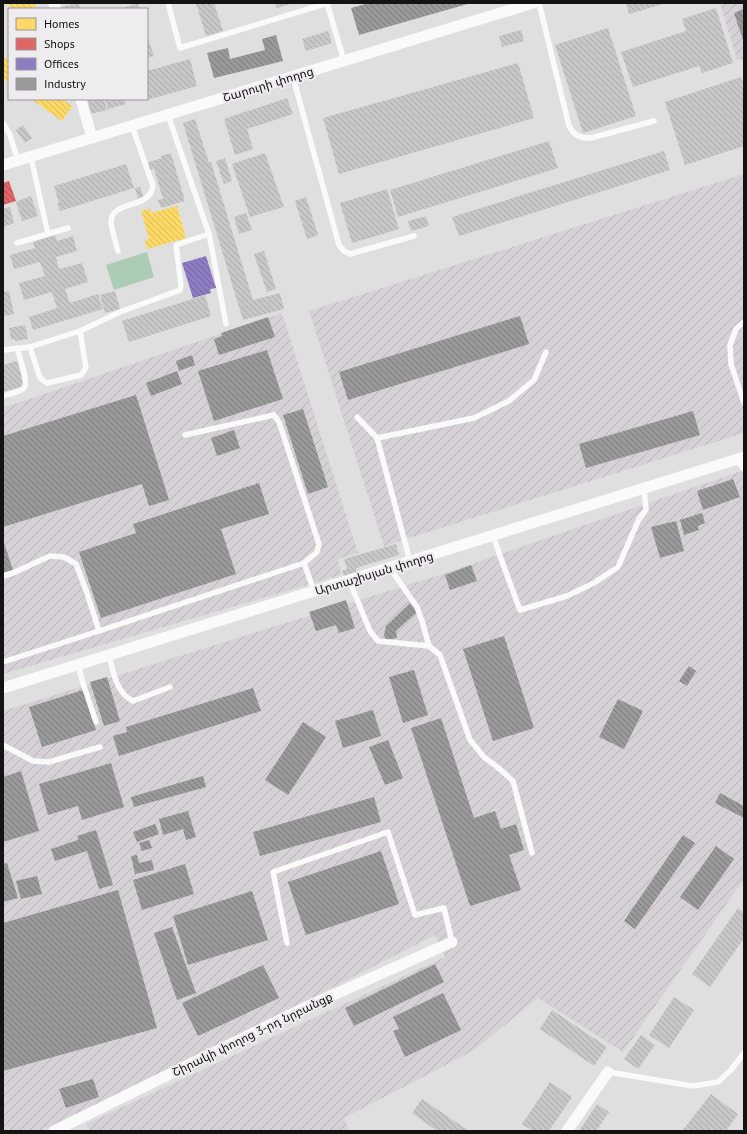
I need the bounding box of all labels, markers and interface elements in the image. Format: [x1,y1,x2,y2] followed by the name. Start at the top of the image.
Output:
[8,8,148,100] legend
[44,16,79,31] text: Homes
[44,36,75,51] text: Shops
[44,56,79,71] text: Offices
[221,63,315,105] street label: Շարուրի փողոց
[44,76,86,91] text: Industry
[313,548,435,598] street label: Արտաշիսյան փողոց
[169,989,335,1079] street label: Շիրակի փողոց 3-րդ նրբանցք

